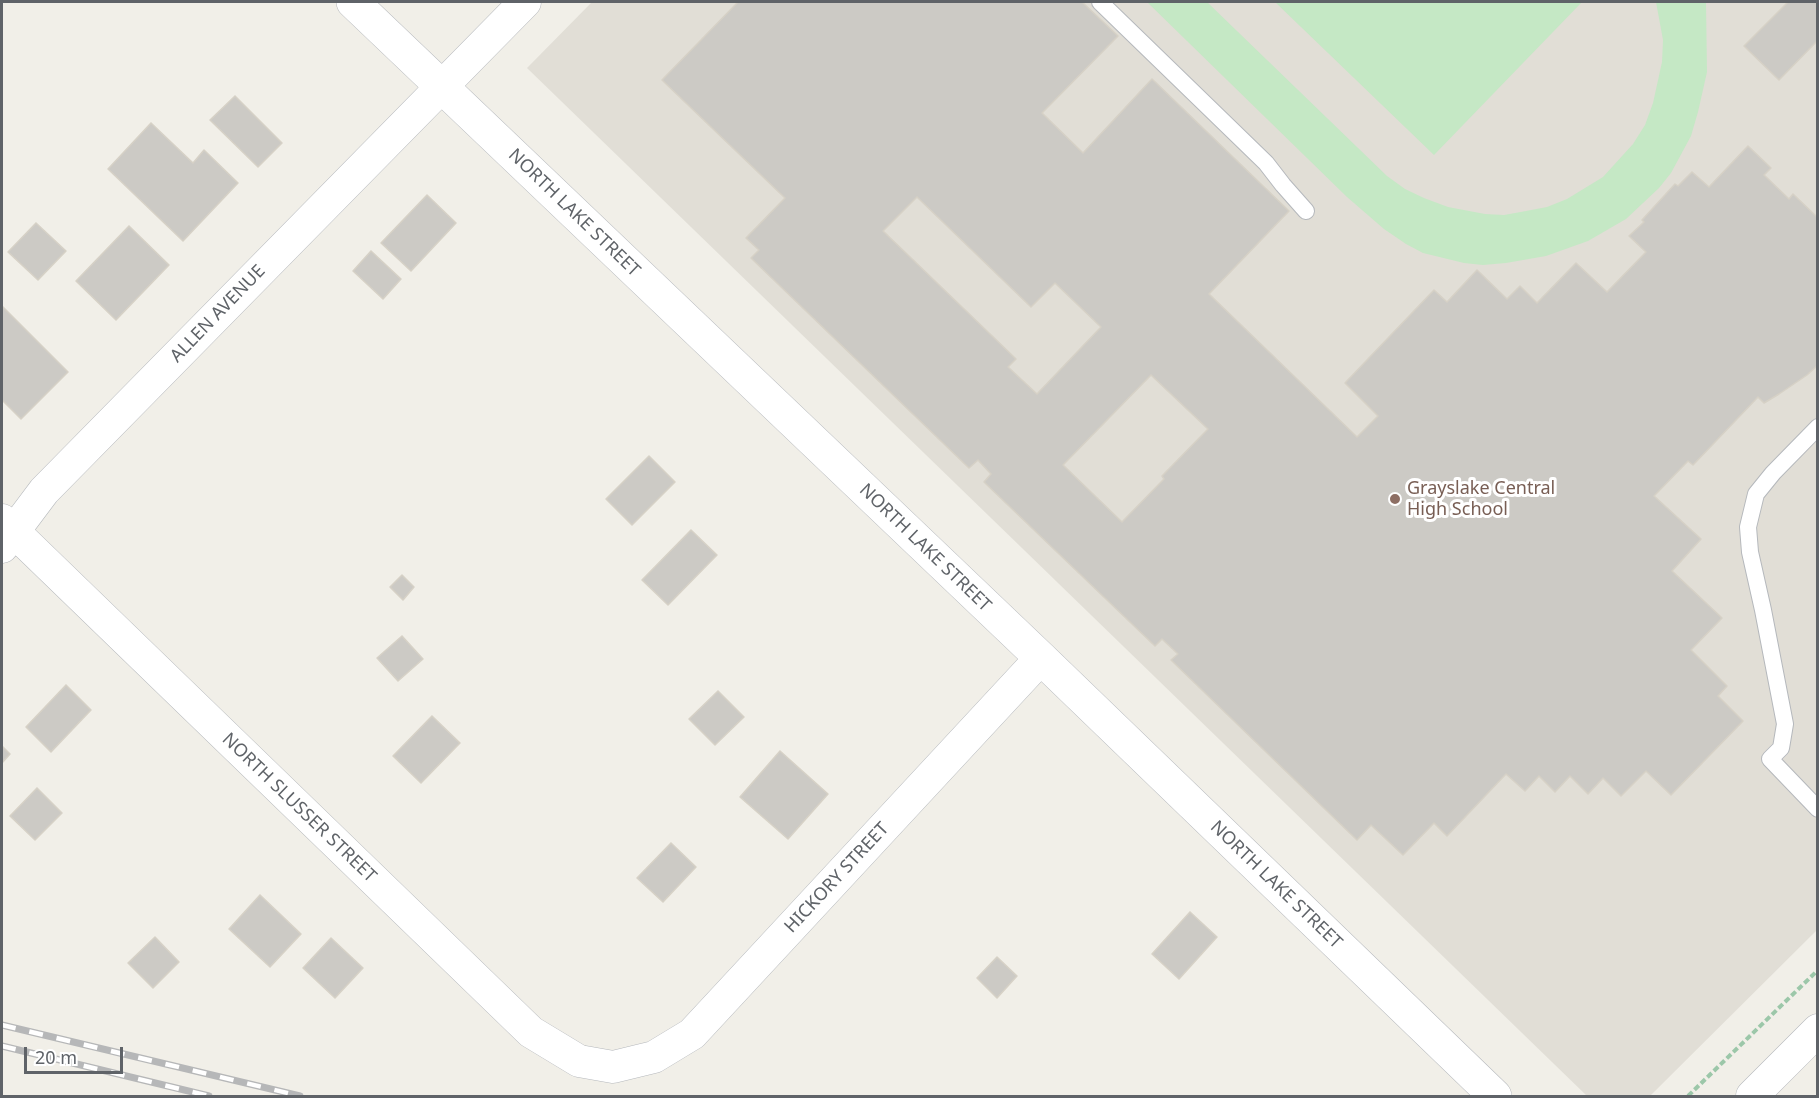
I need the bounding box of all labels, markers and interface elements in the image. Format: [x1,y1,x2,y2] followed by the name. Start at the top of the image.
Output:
[504,145,644,281] street label: NORTH LAKE STREET
[166,261,270,367] street label: ALLEN AVENUE
[1407,478,1555,520] place label: Grayslake Central High School
[855,480,995,616] street label: NORTH LAKE STREET
[1388,492,1402,506] marker: Grayslake Central High School
[217,729,381,887] street label: NORTH SLUSSER STREET
[1206,817,1346,953] street label: NORTH LAKE STREET
[780,818,894,938] street label: HICKORY STREET
[27,1035,126,1073] scale bar
[35,1045,77,1069] text: 20 m

